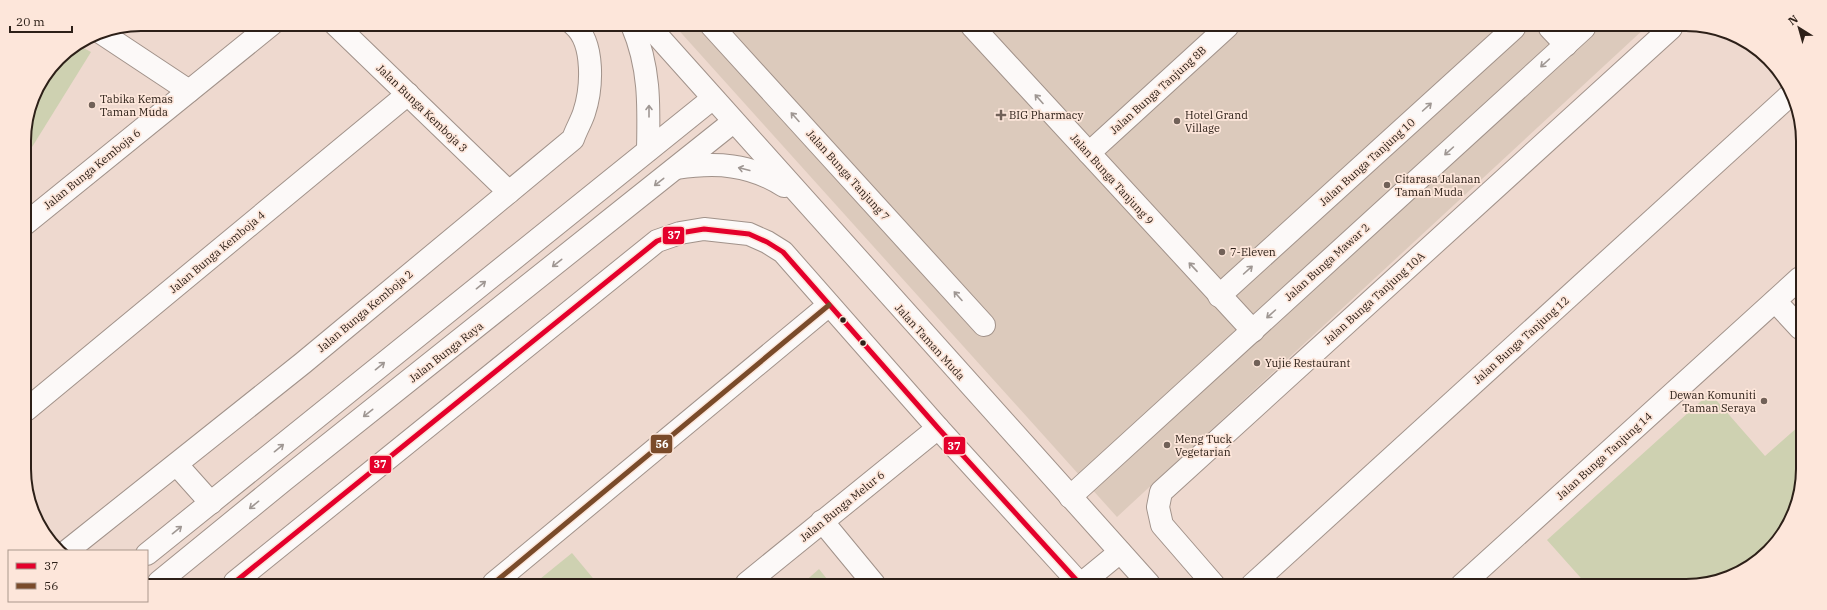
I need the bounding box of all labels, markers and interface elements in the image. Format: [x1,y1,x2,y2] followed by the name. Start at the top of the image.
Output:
[10,8,72,34] scale bar
[1779,8,1819,48] north arrow
[1785,12,1801,28] text: N
[16,14,45,29] text: 20 m
[1107,43,1209,137] street label: Jalan Bunga Tanjung 8B
[1540,59,1550,68] one-way arrow
[374,61,470,155] street label: Jalan Bunga Kemboja 3
[100,92,173,119] place label: Tabika Kemas Taman Muda
[1034,94,1044,104] one-way arrow
[87,100,97,110] marker: Tabika Kemas Taman Muda
[1422,102,1432,111] one-way arrow
[645,105,653,118] one-way arrow
[1009,108,1083,122] place label: BIG Pharmacy
[1185,108,1248,135] place label: Hotel Grand Village
[996,110,1006,120] marker: BIG Pharmacy
[790,112,799,122] one-way arrow
[1316,115,1418,209] street label: Jalan Bunga Tanjung 10
[1172,116,1182,126] marker: Hotel Grand Village
[41,126,143,212] street label: Jalan Bunga Kemboja 6
[803,127,893,223] street label: Jalan Bunga Tanjung 7
[1067,131,1157,227] street label: Jalan Bunga Tanjung 9
[1444,146,1454,156] one-way arrow
[738,165,751,172] one-way arrow
[1395,172,1481,199] place label: Citarasa Jalanan Taman Muda
[654,178,665,187] one-way arrow
[1382,180,1392,190] marker: Citarasa Jalanan Taman Muda
[166,208,268,296] street label: Jalan Bunga Kemboja 4
[1282,220,1372,304] street label: Jalan Bunga Mawar 2
[662,226,685,245] line badge: 37
[667,228,681,242] text: 37
[1230,245,1276,259] place label: 7-Eleven
[1217,247,1227,257] marker: 7-Eleven
[1320,248,1428,347] street label: Jalan Bunga Tanjung 10A
[552,259,563,267] one-way arrow
[1189,263,1198,273] one-way arrow
[1243,265,1253,275] one-way arrow
[314,267,416,355] street label: Jalan Bunga Kemboja 2
[476,281,486,290] one-way arrow
[953,291,963,301] one-way arrow
[1470,293,1572,387] street label: Jalan Bunga Tanjung 12
[892,301,968,383] street label: Jalan Taman Muda
[1265,310,1276,319] one-way arrow
[838,315,848,325] unlabelled marker
[406,319,486,385] street label: Jalan Bunga Raya
[858,338,868,348] unlabelled marker
[1265,356,1351,370] place label: Yujie Restaurant
[1252,358,1262,368] marker: Yujie Restaurant
[374,362,385,371] one-way arrow
[1669,388,1757,415] place label: Dewan Komuniti Taman Seraya
[1759,396,1769,406] marker: Dewan Komuniti Taman Seraya
[362,409,373,418] one-way arrow
[1553,409,1655,503] street label: Jalan Bunga Tanjung 14
[1175,432,1232,459] place label: Meng Tuck Vegetarian
[650,434,673,454] line badge: 56
[943,436,966,455] line badge: 37
[655,437,669,451] text: 56
[947,439,961,453] text: 37
[1162,440,1172,450] marker: Meng Tuck Vegetarian
[273,444,284,452] one-way arrow
[369,455,392,474] line badge: 37
[373,457,387,471] text: 37
[797,467,887,545] street label: Jalan Bunga Melur 6
[249,500,259,509] one-way arrow
[172,525,183,534] one-way arrow
[8,550,148,602] legend
[44,558,58,573] text: 37
[44,578,58,593] text: 56

